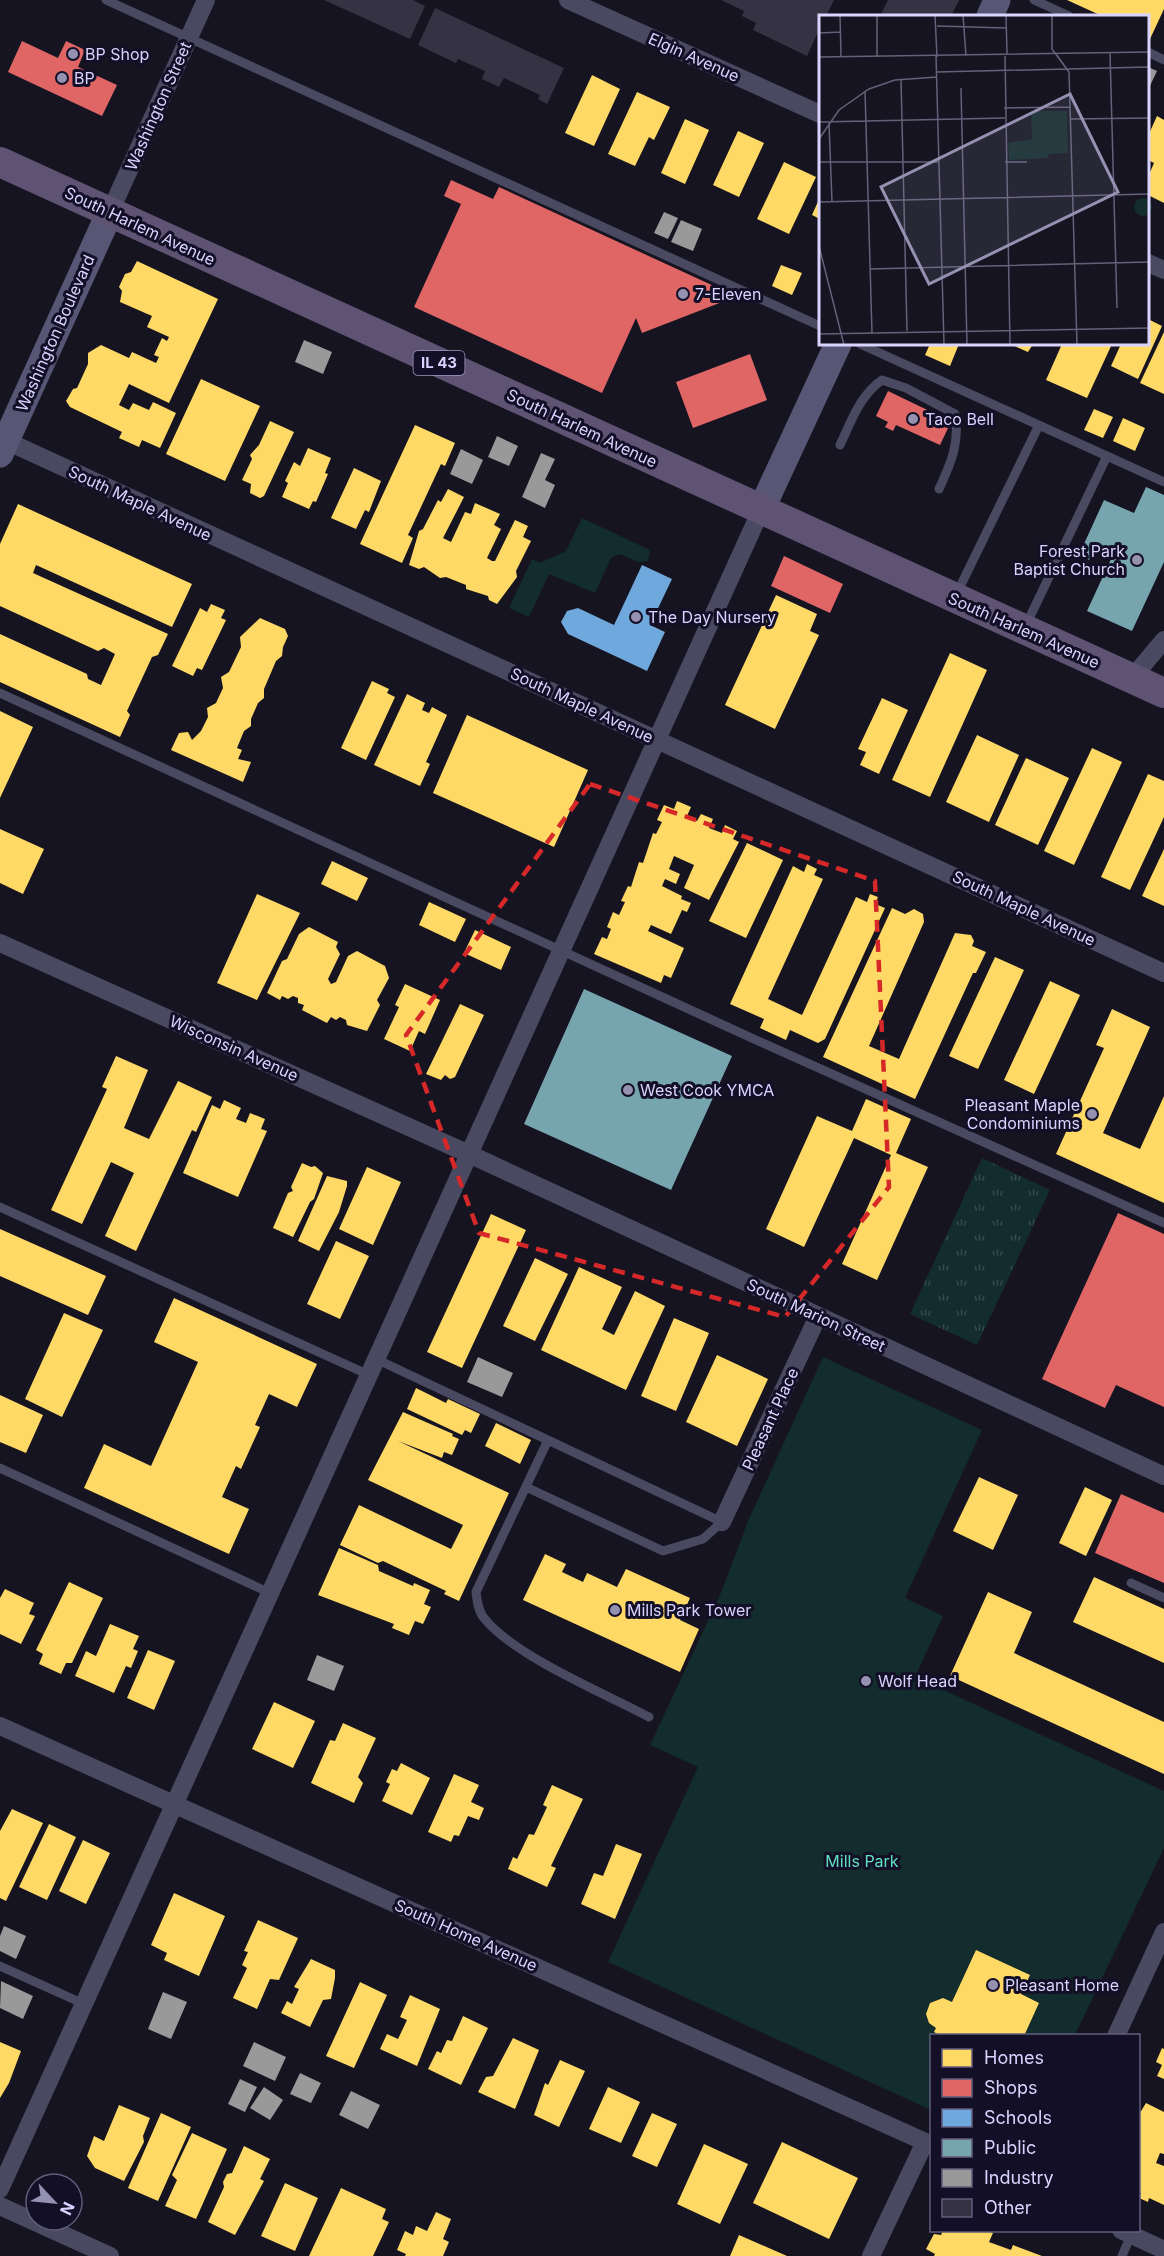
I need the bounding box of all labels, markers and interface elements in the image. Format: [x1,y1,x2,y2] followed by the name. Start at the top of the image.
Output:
[819,15,1149,345] inset map
[645,28,743,86] street label: Elgin Avenue
[121,39,195,173] street label: Washington Street
[85,44,149,64] place label: BP Shop
[66,47,80,61] marker: BP Shop
[74,68,95,88] place label: BP
[55,71,69,85] marker: BP
[62,182,218,270] street label: South Harlem Avenue
[11,252,99,414] street label: Washington Boulevard
[695,284,761,304] place label: 7-Eleven
[676,287,690,301] marker: 7-Eleven
[414,351,464,375] road number: IL 43
[504,384,660,472] street label: South Harlem Avenue
[925,409,994,429] place label: Taco Bell
[906,412,920,426] marker: Taco Bell
[65,461,215,545] street label: South Maple Avenue
[1013,541,1125,579] place label: Forest Park Baptist Church
[1130,553,1144,567] marker: Forest Park Baptist Church
[945,588,1103,672] street label: South Harlem Avenue
[648,607,776,627] place label: The Day Nursery
[629,610,643,624] marker: The Day Nursery
[507,663,657,747] street label: South Maple Avenue
[949,866,1099,950] street label: South Maple Avenue
[167,1011,301,1085] street label: Wisconsin Avenue
[640,1080,774,1100] place label: West Cook YMCA
[621,1083,635,1097] marker: West Cook YMCA
[964,1095,1080,1133] place label: Pleasant Maple Condominiums
[1085,1107,1099,1121] marker: Pleasant Maple Condominiums
[743,1274,889,1356] street label: South Marion Street
[738,1365,802,1473] street label: Pleasant Place
[627,1600,751,1620] place label: Mills Park Tower
[608,1603,622,1617] marker: Mills Park Tower
[878,1671,957,1691] place label: Wolf Head
[859,1674,873,1688] marker: Wolf Head
[825,1851,899,1871] park label: Mills Park
[392,1895,540,1975] street label: South Home Avenue
[1005,1975,1119,1995] place label: Pleasant Home
[986,1978,1000,1992] marker: Pleasant Home
[930,2034,1140,2232] legend
[984,2047,1044,2068] text: Homes
[984,2077,1038,2098] text: Shops
[984,2107,1052,2128] text: Schools
[984,2137,1036,2158] text: Public
[984,2167,1054,2188] text: Industry
[24,2172,84,2232] north arrow
[984,2197,1032,2218] text: Other
[56,2199,79,2218] text: N

